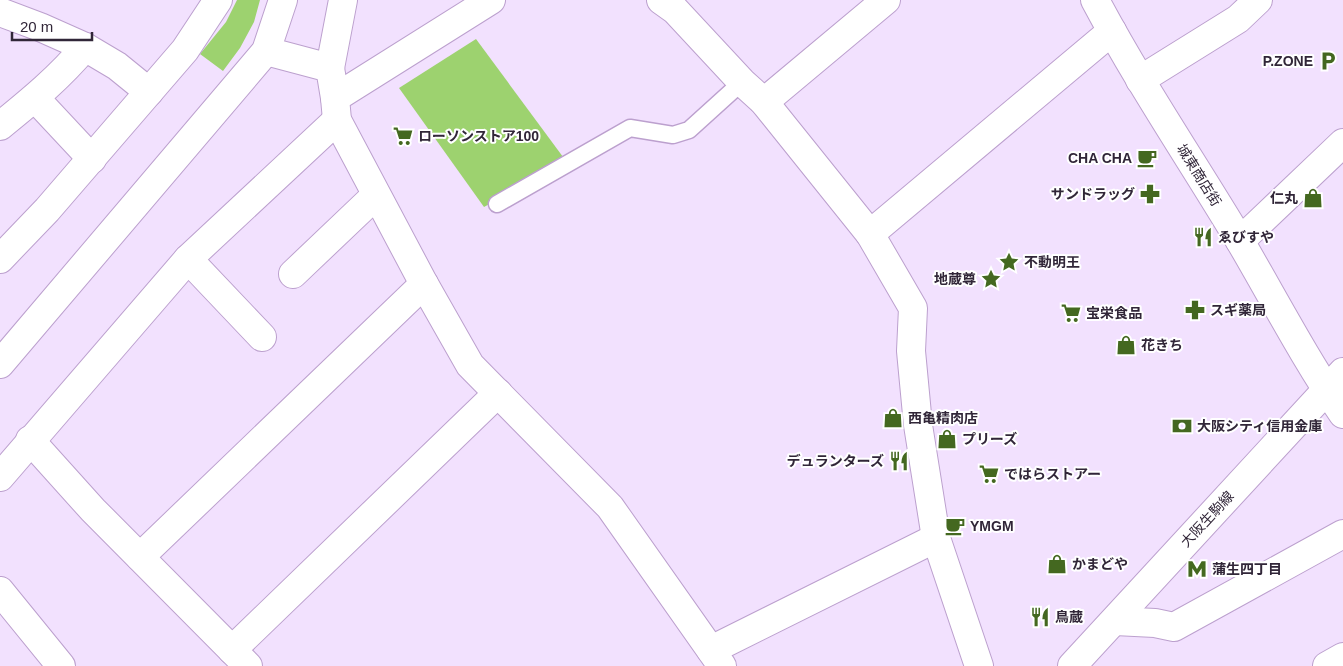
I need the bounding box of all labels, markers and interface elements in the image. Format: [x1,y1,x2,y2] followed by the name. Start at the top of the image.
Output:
[12,10,92,42] scale bar
[20,18,53,35] text: 20 m
[1317,50,1339,72] parking icon: P.ZONE
[1263,53,1313,69] place label: P.ZONE
[392,125,414,147] supermarket icon: ローソンストア100
[418,128,539,144] place label: ローソンストア100
[1174,141,1224,209] street label: 城東商店街
[1136,147,1158,169] cafe icon: CHA CHA
[1068,150,1132,166] place label: CHA CHA
[1139,183,1161,205] pharmacy icon: サンドラッグ
[1051,186,1135,202] place label: サンドラッグ
[1302,187,1324,209] shop icon: 仁丸
[1270,190,1298,206] place label: 仁丸
[1192,226,1214,248] restaurant icon: ゑびすや
[1218,229,1274,245] place label: ゑびすや
[998,251,1020,273] place icon: 不動明王
[1024,254,1080,270] place label: 不動明王
[980,268,1002,290] place icon: 地蔵尊
[934,271,976,287] place label: 地蔵尊
[1184,299,1206,321] pharmacy icon: スギ薬局
[1060,302,1082,324] supermarket icon: 宝栄食品
[1210,302,1266,318] place label: スギ薬局
[1086,305,1142,321] place label: 宝栄食品
[1115,334,1137,356] shop icon: 花きち
[1141,337,1183,353] place label: 花きち
[882,407,904,429] shop icon: 西亀精肉店
[908,410,978,426] place label: 西亀精肉店
[1171,415,1193,437] bank icon: 大阪シティ信用金庫
[1197,418,1322,434] place label: 大阪シティ信用金庫
[936,428,958,450] shop icon: プリーズ
[962,431,1017,447] place label: プリーズ
[888,450,910,472] restaurant icon: デュランターズ
[787,453,884,469] place label: デュランターズ
[978,463,1000,485] supermarket icon: ではらストアー
[1004,466,1101,482] place label: ではらストアー
[1177,488,1237,550] street label: 大阪生駒線
[944,515,966,537] cafe icon: YMGM
[970,518,1014,534] place label: YMGM
[1046,553,1068,575] shop icon: かまどや
[1072,556,1128,572] place label: かまどや
[1186,558,1208,580] metro station icon: 蒲生四丁目
[1212,561,1282,577] place label: 蒲生四丁目
[1029,606,1051,628] restaurant icon: 鳥蔵
[1055,609,1083,625] place label: 鳥蔵

